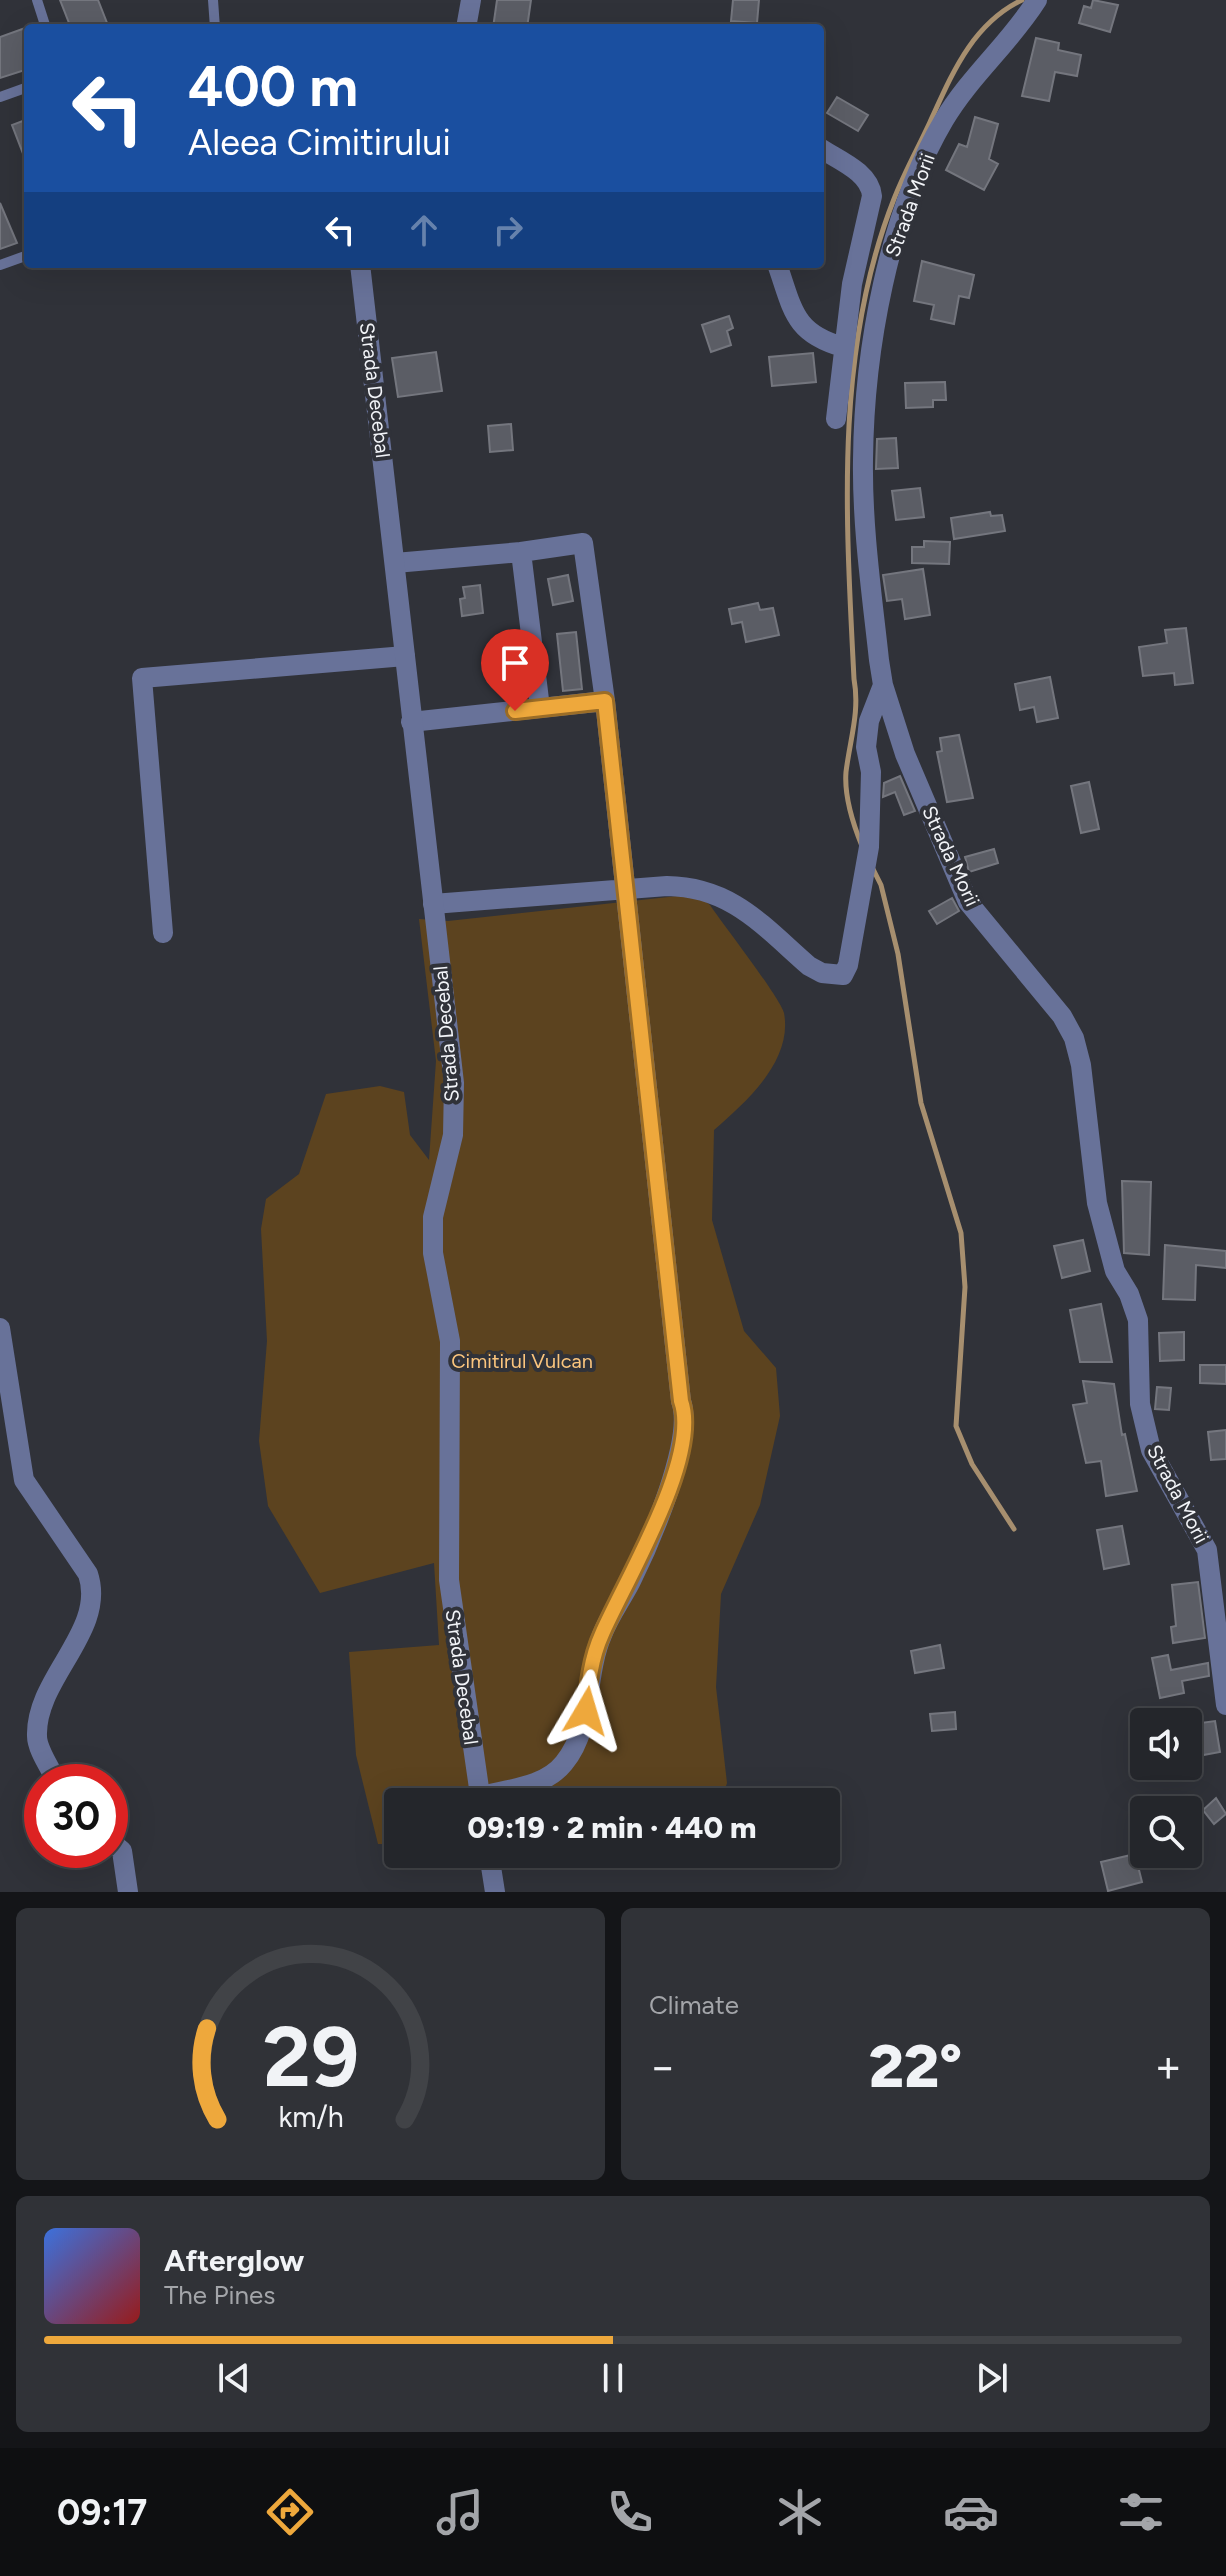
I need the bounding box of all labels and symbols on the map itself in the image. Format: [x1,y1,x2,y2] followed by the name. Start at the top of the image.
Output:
[880,150,940,260] street label: Strada Morii
[355,321,395,459] street label: Strada Decebal
[481,629,549,711] pin
[917,802,985,910] street label: Strada Morii
[428,965,464,1103] street label: Strada Decebal
[451,1349,593,1373] park label: Cimitirul Vulcan
[1142,1441,1214,1547] street label: Strada Morii
[441,1608,483,1746] street label: Strada Decebal
[544,1669,628,1753] position arrow
[24,1764,128,1868] speed limit sign: 30

